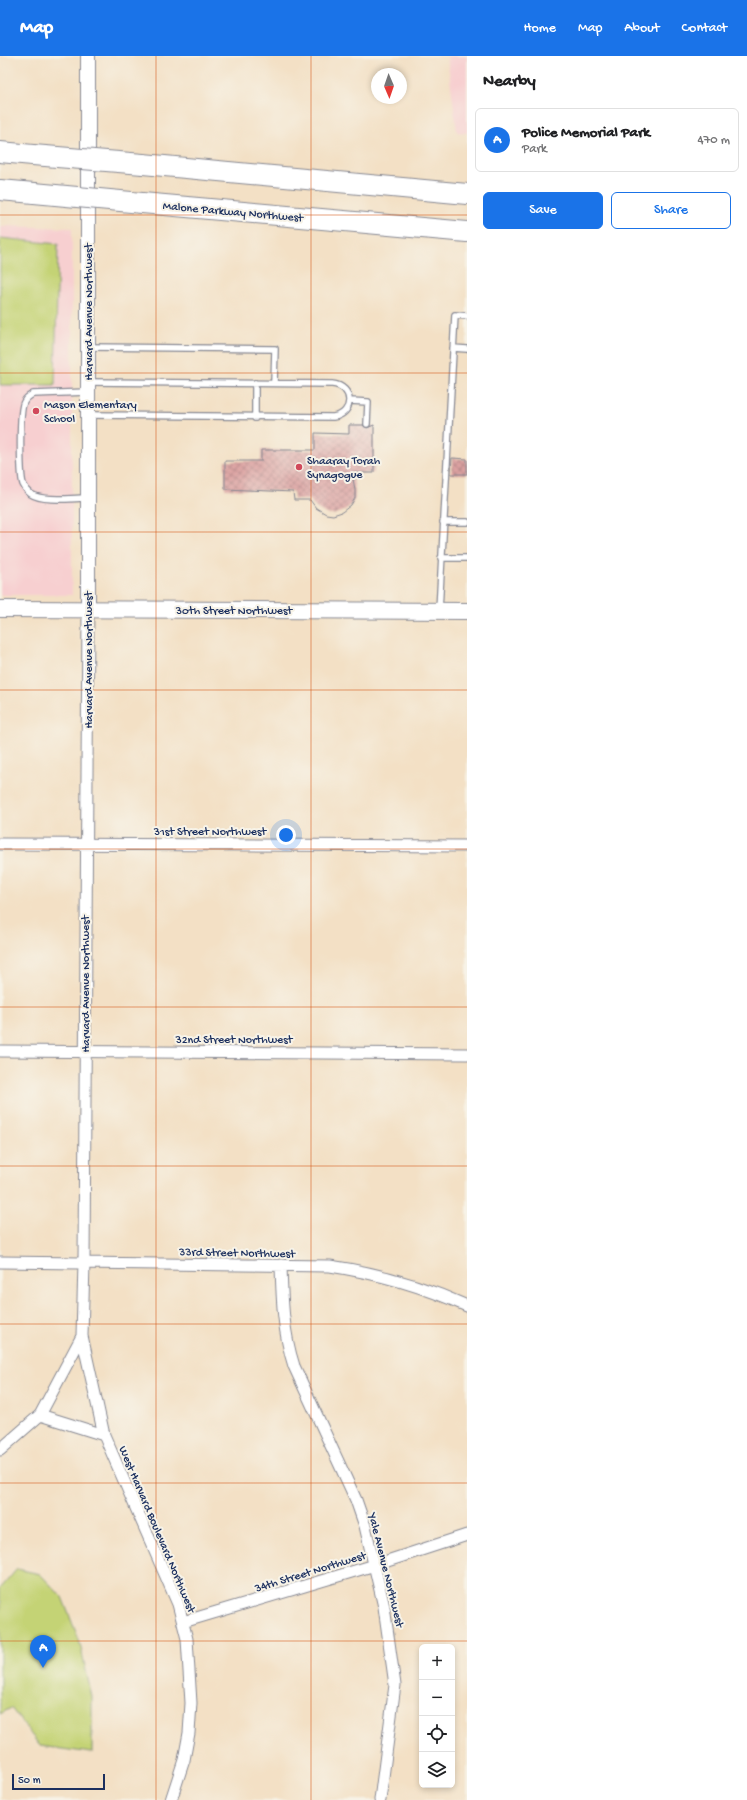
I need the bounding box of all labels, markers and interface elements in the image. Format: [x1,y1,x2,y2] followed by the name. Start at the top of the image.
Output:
[20,17,53,40] text: Map
[524,20,556,37] text: Home
[578,20,602,37] text: Map
[624,20,660,37] text: About
[682,20,727,37] text: Contact
[371,68,407,104] north arrow
[483,72,536,92] text: Nearby
[522,124,650,142] text: Police Memorial Park
[493,133,501,148] text: A
[697,133,730,148] text: 470 m
[522,142,547,157] text: Park
[483,192,603,229] button: Save
[611,192,731,229] button: Share
[162,200,305,226] street label: Malone Parkway Northwest
[83,242,97,381] street label: Harvard Avenue Northwest
[44,399,137,427] place label: Mason Elementary School
[31,406,41,416] marker: Mason Elementary School
[307,455,381,483] place label: Shaaray Torah Synagogue
[294,462,304,472] marker: Shaaray Torah Synagogue
[83,590,97,729] street label: Harvard Avenue Northwest
[175,605,293,619] street label: 30th Street Northwest
[276,825,296,845] your location
[153,826,267,840] street label: 31st Street Northwest
[80,914,94,1053] street label: Harvard Avenue Northwest
[175,1034,294,1048] street label: 32nd Street Northwest
[178,1246,296,1262] street label: 33rd Street Northwest
[115,1444,198,1616] street label: West Harvard Boulevard Northwest
[364,1511,406,1630] street label: Yale Avenue Northwest
[252,1549,369,1597] street label: 34th Street Northwest
[30,1635,56,1668] pin: A
[419,1644,455,1788] map controls
[419,1644,455,1680] button: +
[419,1680,455,1716] button: −
[419,1716,455,1752] button: locate
[419,1752,455,1788] button: layers
[12,1772,105,1791] scale bar
[18,1775,40,1787] text: 50 m

